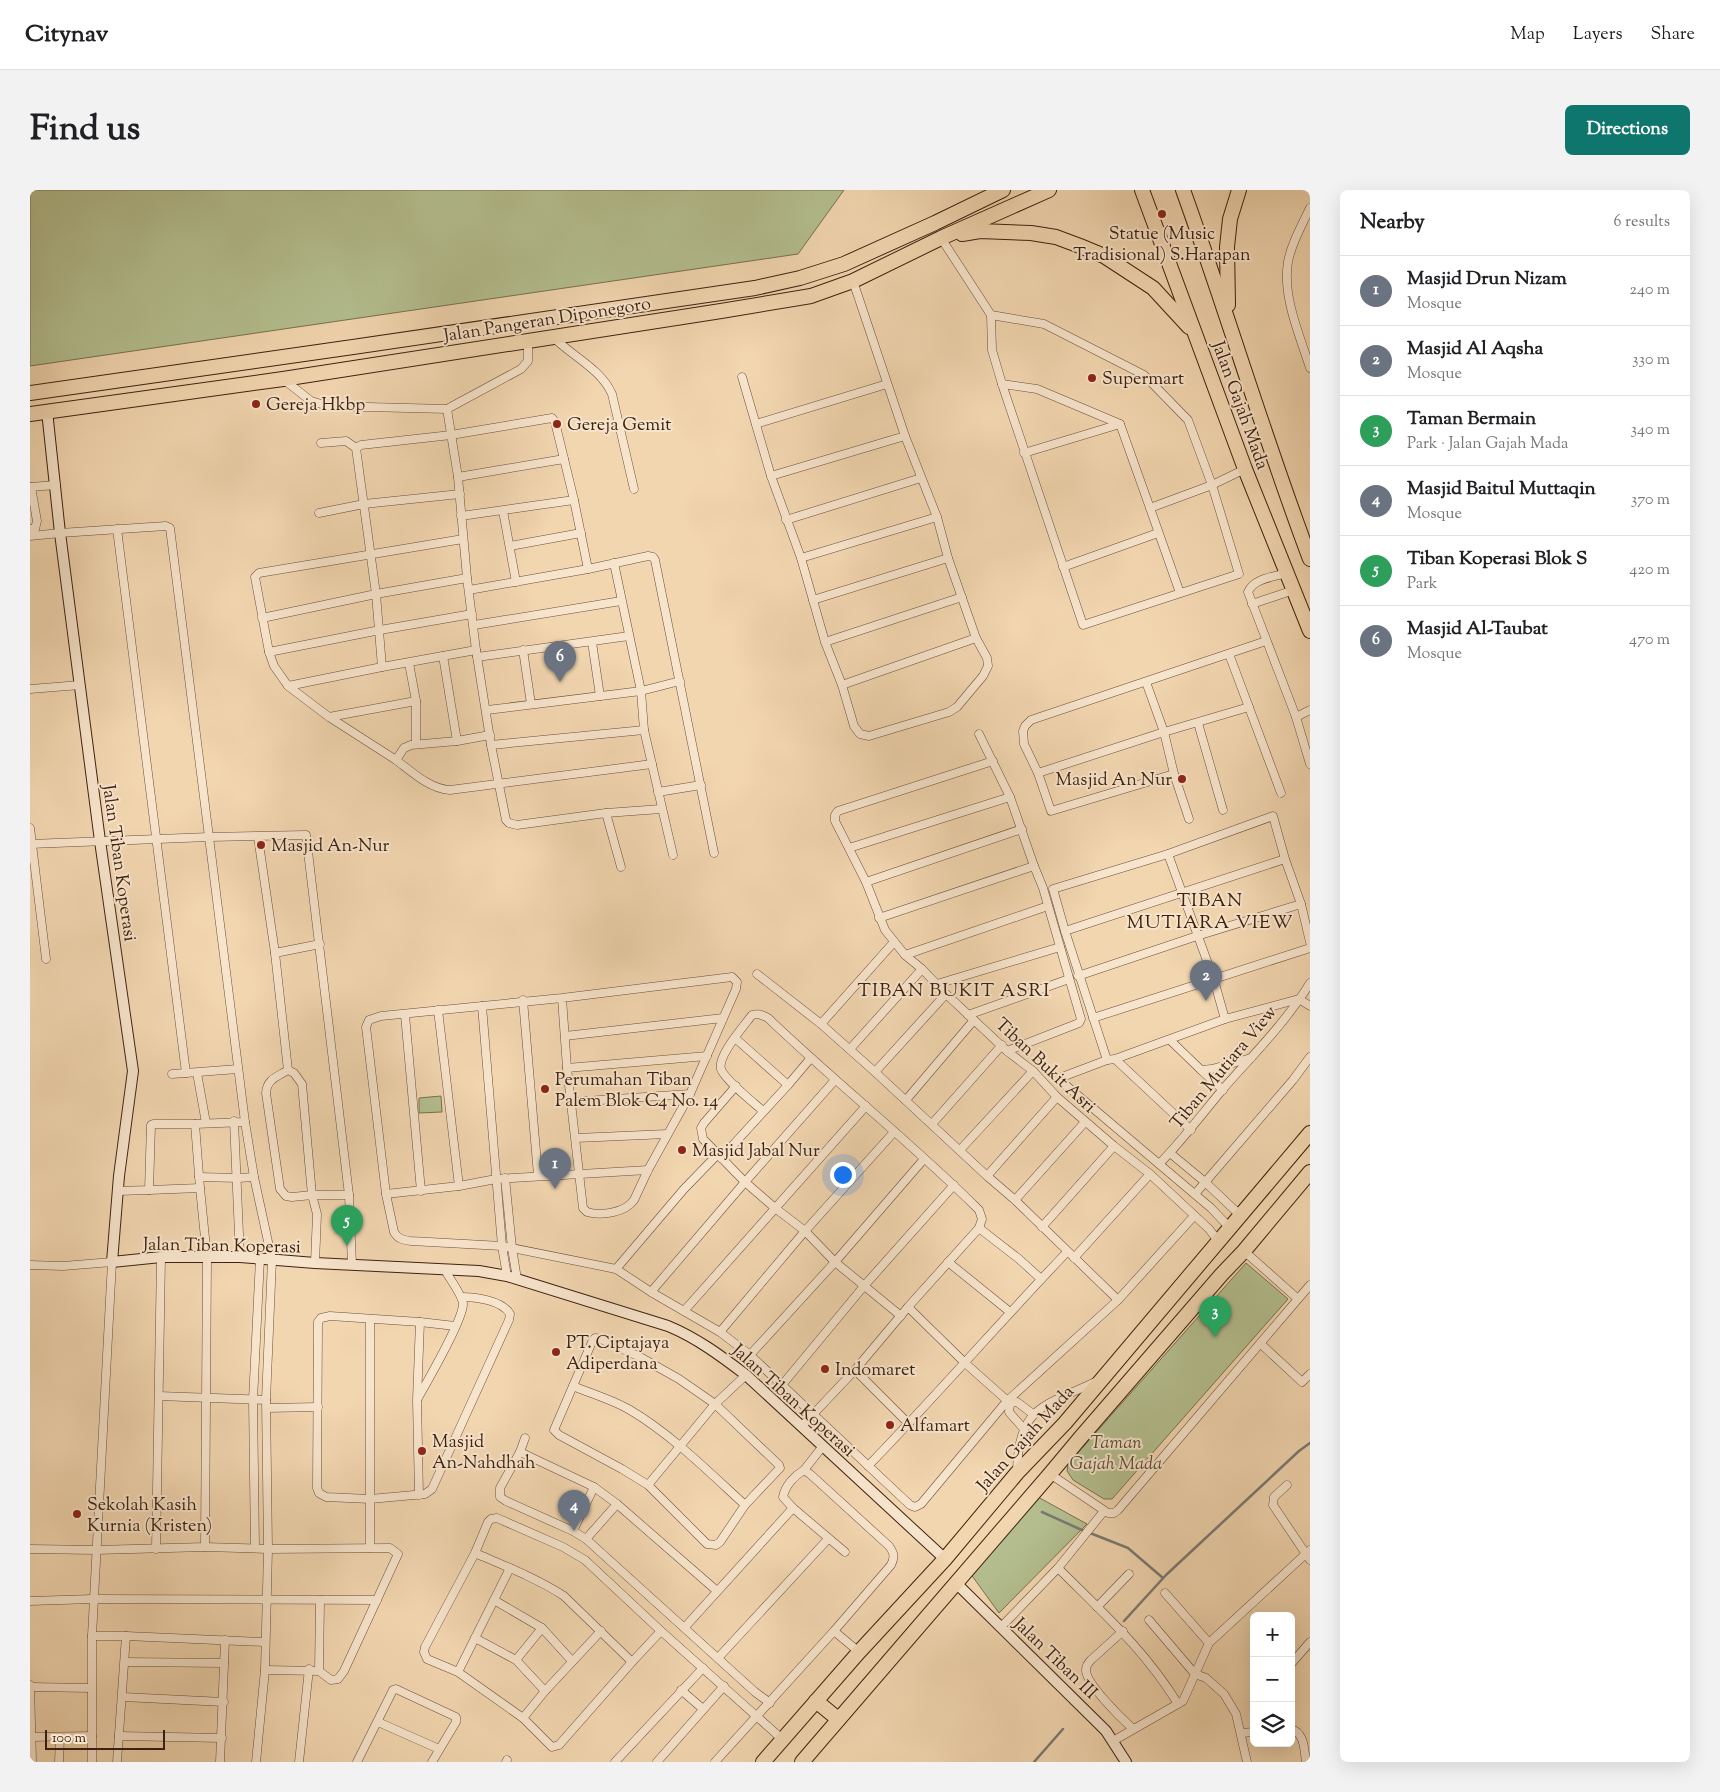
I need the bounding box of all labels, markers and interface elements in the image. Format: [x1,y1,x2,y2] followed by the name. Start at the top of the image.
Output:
[25,18,108,52] text: Citynav
[1510,22,1545,48] text: Map
[1573,22,1623,48] text: Layers
[1651,22,1695,48] text: Share
[30,105,140,156] text: Find us
[1565,105,1690,155] button: Directions
[1156,208,1168,220] marker: Statue (Music Tradisional) S.Harapan
[1360,208,1425,238] text: Nearby
[1614,211,1670,234] text: 6 results
[1073,222,1251,269] place label: Statue (Music Tradisional) S.Harapan
[1407,266,1567,293] text: Masjid Drun Nizam
[1373,279,1379,302] text: 1
[1629,279,1670,302] text: 240 m
[441,292,653,350] street label: Jalan Pangeran Diponegoro
[1407,293,1462,316] text: Mosque
[1407,336,1543,363] text: Masjid Al Aqsha
[1203,337,1274,474] street label: Jalan Gajah Mada
[1372,349,1380,372] text: 2
[1632,349,1670,372] text: 330 m
[1407,363,1462,386] text: Mosque
[1102,367,1184,393] place label: Supermart
[1086,372,1098,384] marker: Supermart
[266,393,365,419] place label: Gereja Hkbp
[250,398,262,410] marker: Gereja Hkbp
[1407,406,1536,433] text: Taman Bermain
[567,413,671,439] place label: Gereja Gemit
[551,418,563,430] marker: Gereja Gemit
[1373,419,1379,442] text: 3
[1631,419,1670,442] text: 340 m
[1407,433,1568,456] text: Park · Jalan Gajah Mada
[1407,476,1596,503] text: Masjid Baitul Muttaqin
[1372,489,1380,512] text: 4
[1631,489,1670,512] text: 370 m
[1407,503,1462,526] text: Mosque
[1407,546,1587,573] text: Tiban Koperasi Blok S
[1373,559,1379,582] text: 5
[1629,559,1670,582] text: 420 m
[1407,573,1438,596] text: Park
[1407,616,1548,643] text: Masjid Al-Taubat
[1372,629,1380,652] text: 6
[1629,629,1670,652] text: 470 m
[544,641,576,682] pin: 6
[1407,643,1462,666] text: Mosque
[1056,768,1172,794] place label: Masjid An Nur
[1176,773,1188,785] marker: Masjid An Nur
[94,782,142,943] street label: Jalan Tiban Koperasi
[271,834,390,860] place label: Masjid An-Nur
[255,839,267,851] marker: Masjid An-Nur
[1126,888,1294,937] district label: TIBAN MUTIARA VIEW
[1190,960,1222,1001] pin: 2
[858,978,1050,1005] district label: TIBAN BUKIT ASRI
[1165,1000,1284,1136] street label: Tiban Mutiara View
[988,1013,1101,1120] street label: Tiban Bukit Asri
[555,1068,718,1115] place label: Perumahan Tiban Palem Blok C4 No. 14
[539,1083,551,1095] marker: Perumahan Tiban Palem Blok C4 No. 14
[692,1139,820,1165] place label: Masjid Jabal Nur
[676,1144,688,1156] marker: Masjid Jabal Nur
[539,1148,571,1189] pin: 1
[830,1162,856,1188] your location
[331,1205,363,1246] pin: 5
[142,1233,301,1261] street label: Jalan Tiban Koperasi
[1199,1296,1231,1337] pin: 3
[566,1331,669,1378] place label: PT. Ciptajaya Adiperdana
[724,1338,860,1464] street label: Jalan Tiban Koperasi
[550,1346,562,1358] marker: PT. Ciptajaya Adiperdana
[835,1358,915,1384] place label: Indomaret
[819,1363,831,1375] marker: Indomaret
[971,1381,1081,1499] street label: Jalan Gajah Mada
[900,1414,970,1440] place label: Alfamart
[884,1419,896,1431] marker: Alfamart
[432,1430,536,1477] place label: Masjid An-Nahdhah
[1070,1431,1162,1478] park label: Taman Gajah Mada
[416,1445,428,1457] marker: Masjid An-Nahdhah
[558,1490,590,1531] pin: 4
[87,1493,212,1540] place label: Sekolah Kasih Kurnia (Kristen)
[71,1508,83,1520] marker: Sekolah Kasih Kurnia (Kristen)
[1006,1612,1103,1706] street label: Jalan Tiban III
[1250,1612,1295,1747] map controls
[1250,1612,1295,1657] button: +
[1250,1657,1295,1702] button: −
[1250,1702,1295,1747] button: layers
[45,1727,165,1750] scale bar
[52,1729,86,1749] text: 100 m

